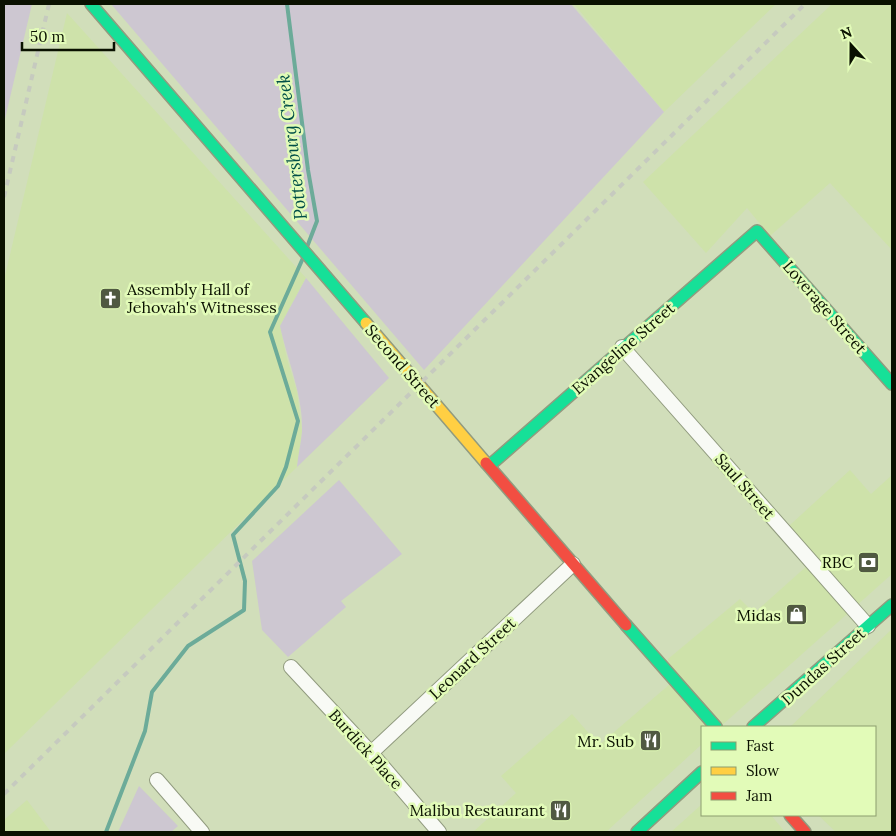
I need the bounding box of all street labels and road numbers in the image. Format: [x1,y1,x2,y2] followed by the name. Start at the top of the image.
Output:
[779,256,872,358] street label: Loverage Street
[567,297,679,398] street label: Evangeline Street
[361,320,445,413] street label: Second Street
[711,449,780,524] street label: Saul Street
[425,612,520,703] street label: Leonard Street
[777,623,870,709] street label: Dundas Street
[325,705,407,793] street label: Burdick Place

